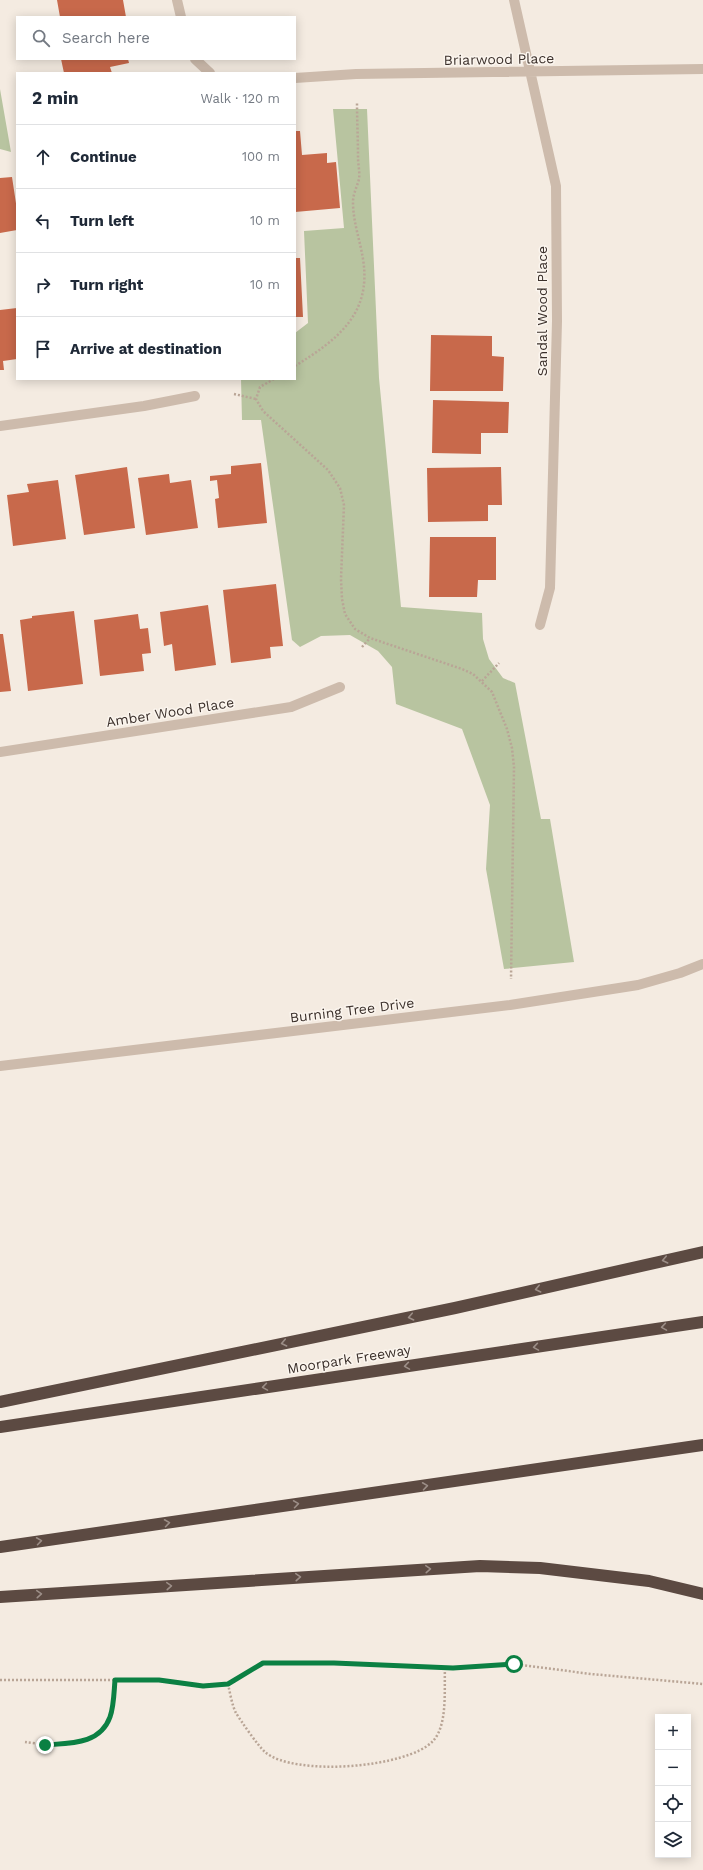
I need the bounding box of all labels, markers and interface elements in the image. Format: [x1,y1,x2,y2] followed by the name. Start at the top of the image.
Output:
[16,16,296,60] search box
[30,27,52,49] icon: search
[62,29,150,47] text: Search here
[444,50,554,68] street label: Briarwood Place
[32,88,78,108] text: 2 min
[201,91,280,106] text: Walk · 120 m
[32,146,54,168] icon: ahead
[70,148,137,166] text: Continue
[242,149,280,164] text: 100 m
[32,210,54,232] icon: left
[70,212,134,230] text: Turn left
[250,213,280,228] text: 10 m
[534,246,550,376] street label: Sandal Wood Place
[32,274,54,296] icon: right
[70,276,143,294] text: Turn right
[250,277,280,292] text: 10 m
[32,338,54,360] icon: arrive
[70,340,222,358] text: Arrive at destination
[105,694,235,730] street label: Amber Wood Place
[289,994,415,1026] street label: Burning Tree Drive
[662,1256,668,1264] one-way arrow
[535,1284,541,1292] one-way arrow
[408,1312,414,1320] one-way arrow
[661,1322,668,1331] one-way arrow
[281,1339,287,1347] one-way arrow
[286,1341,413,1377] street label: Moorpark Freeway
[533,1342,539,1350] one-way arrow
[404,1361,410,1370] one-way arrow
[262,1382,268,1391] one-way arrow
[422,1482,428,1491] one-way arrow
[293,1500,299,1509] one-way arrow
[164,1519,170,1528] one-way arrow
[36,1537,42,1546] one-way arrow
[425,1565,431,1574] one-way arrow
[295,1573,301,1582] one-way arrow
[166,1581,172,1590] one-way arrow
[36,1590,42,1599] one-way arrow
[505,1655,523,1673] route start
[655,1714,691,1858] map controls
[655,1714,691,1750] button: +
[36,1736,54,1754] route end
[655,1750,691,1786] button: −
[655,1786,691,1822] button: locate
[655,1822,691,1858] button: layers

